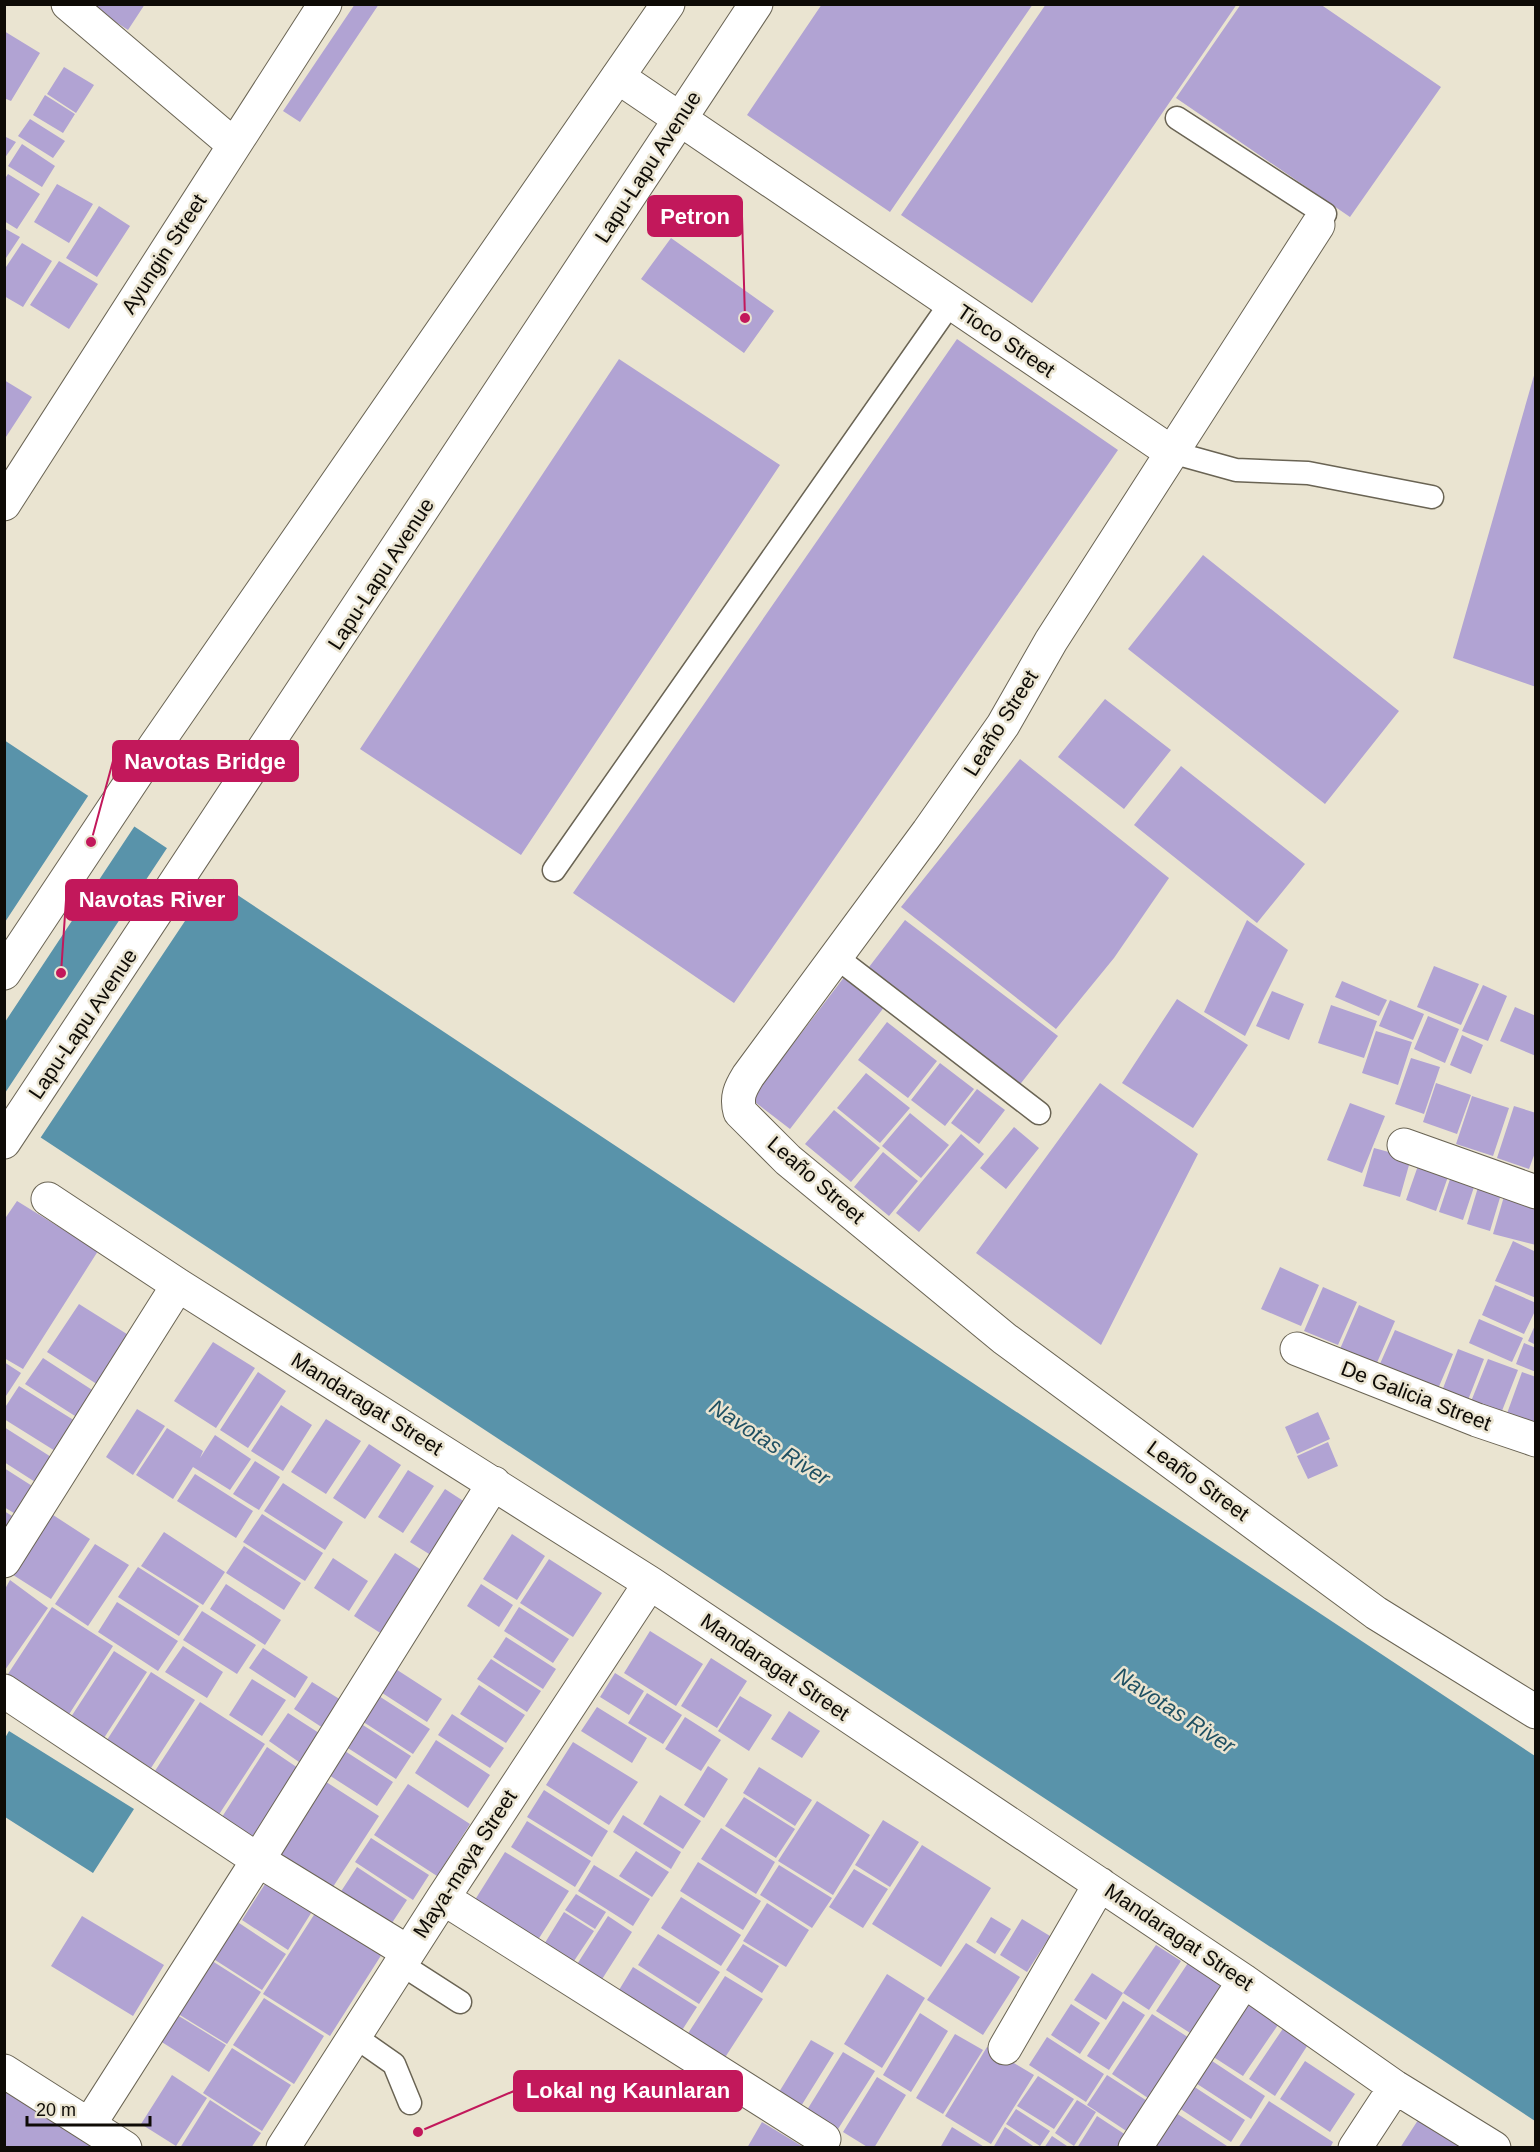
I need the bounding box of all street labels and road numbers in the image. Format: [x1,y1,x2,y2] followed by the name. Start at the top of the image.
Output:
[590,87,705,247] street label: Lapu-Lapu Avenue
[117,190,211,318] street label: Ayungin Street
[953,300,1059,382] street label: Tioco Street
[323,494,438,654] street label: Lapu-Lapu Avenue
[959,666,1042,780] street label: Leaño Street
[24,944,141,1103] street label: Lapu-Lapu Avenue
[763,1131,869,1228] street label: Leaño Street
[287,1348,447,1460] street label: Mandaragat Street
[1338,1356,1495,1435] street label: De Galicia Street
[1143,1436,1254,1525] street label: Leaño Street
[697,1608,854,1725] street label: Mandaragat Street
[408,1785,521,1942] street label: Maya-maya Street
[1101,1878,1258,1995] street label: Mandaragat Street

